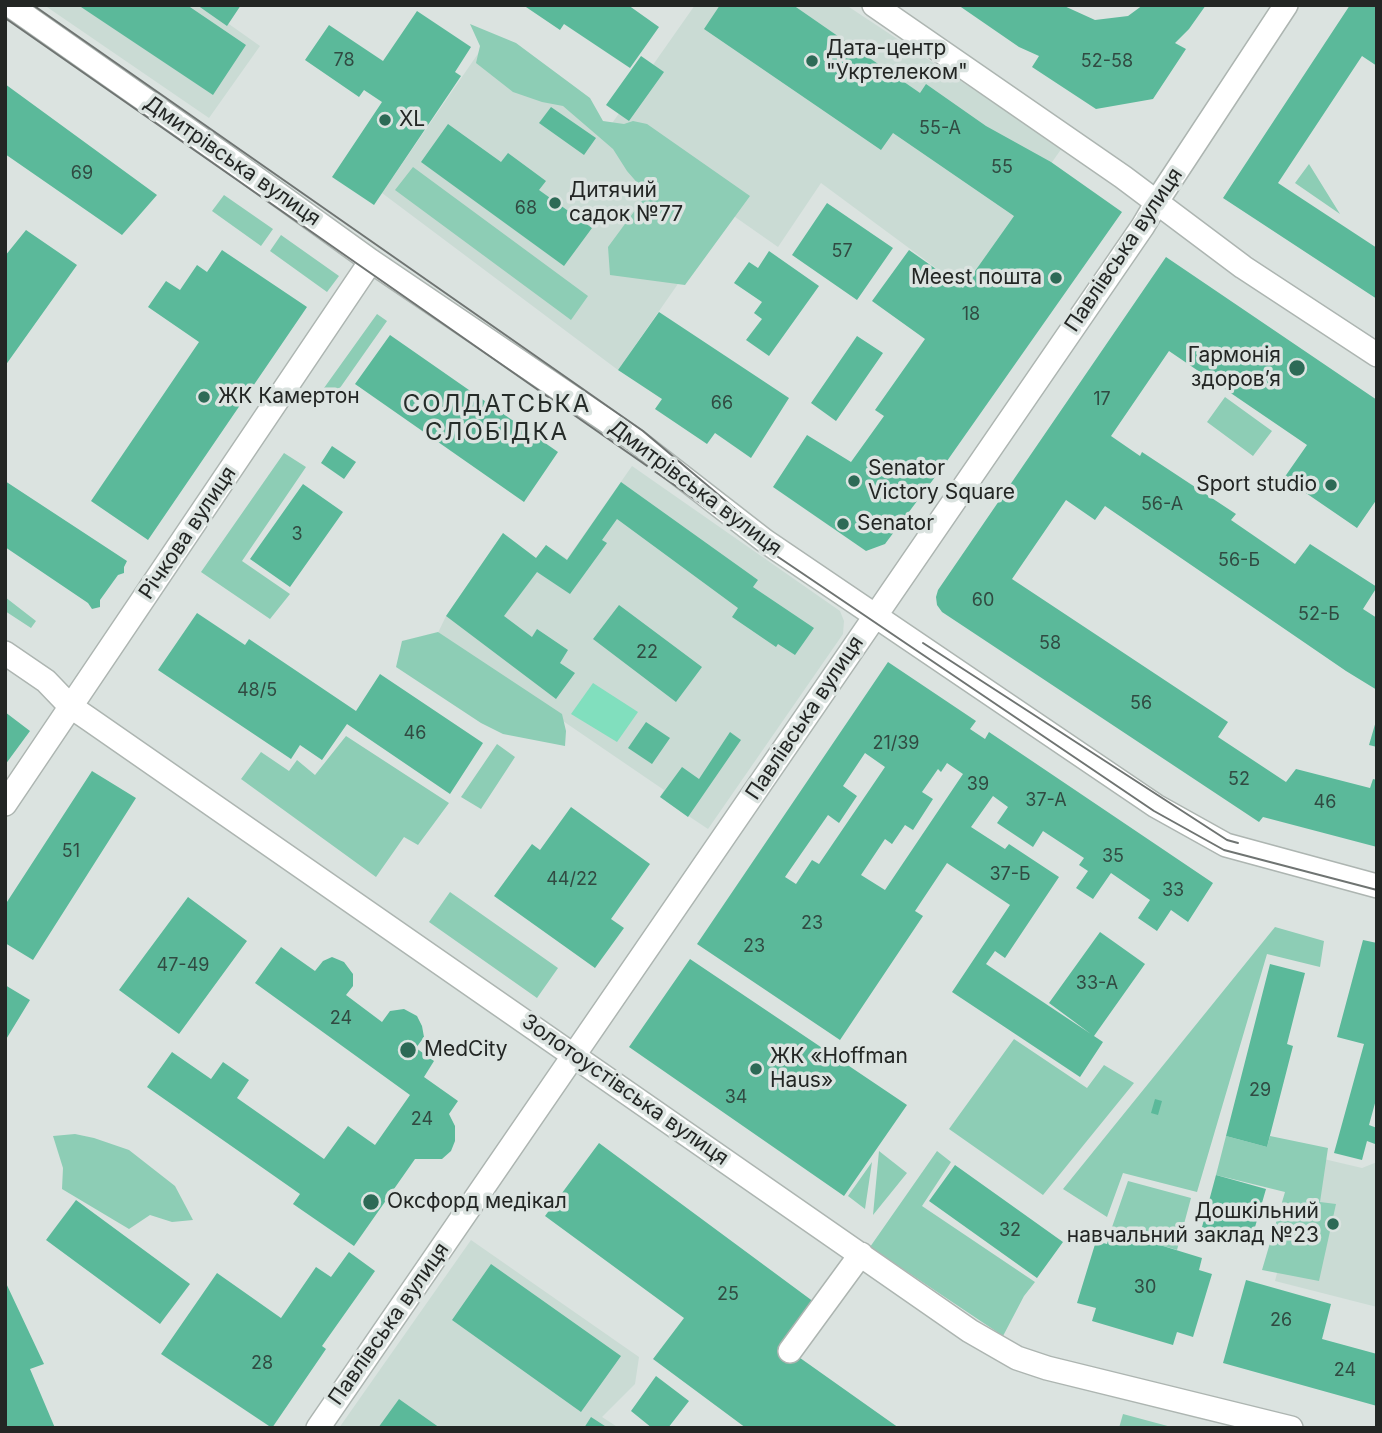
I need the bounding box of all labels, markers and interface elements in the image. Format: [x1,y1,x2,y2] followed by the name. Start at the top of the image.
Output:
[826,36,968,86] place label: Дата-центр "Укртелеком"
[333,50,355,72] house number: 78
[1081,51,1133,73] house number: 52-58
[804,53,820,69] marker: Дата-центр "Укртелеком"
[139,90,325,232] street label: Дмитрівська вулиця
[399,107,425,133] place label: XL
[377,112,393,128] marker: XL
[919,118,961,140] house number: 55-А
[991,157,1013,179] house number: 55
[71,163,93,185] house number: 69
[1060,163,1188,337] street label: Павлівська вулиця
[569,178,683,228] place label: Дитячий садок №77
[547,195,563,211] marker: Дитячий садок №77
[515,198,537,220] house number: 68
[831,241,853,263] house number: 57
[911,265,1042,291] place label: Meest пошта
[1048,270,1064,286] marker: Meest пошта
[962,304,980,326] house number: 18
[1188,343,1281,393] place label: Гармонія здоровʼя
[1287,358,1307,378] marker: Гармонія здоровʼя
[218,384,360,410] place label: ЖК Камертон
[196,389,212,405] marker: ЖК Камертон
[1093,389,1111,411] house number: 17
[404,391,590,447] district label: СОЛДАТСЬКА СЛОБІДКА
[711,393,733,415] house number: 66
[604,415,786,561] street label: Дмитрівська вулиця
[868,456,1015,506] place label: Senator Victory Square
[134,462,242,604] street label: Річкова вулиця
[1196,472,1317,498] place label: Sport studio
[846,473,862,489] marker: Senator Victory Square
[1323,477,1339,493] marker: Sport studio
[1141,494,1183,516] house number: 56-А
[857,511,934,537] place label: Senator
[835,516,851,532] marker: Senator
[291,524,303,546] house number: 3
[1218,550,1260,572] house number: 56-Б
[972,590,994,612] house number: 60
[1298,604,1340,626] house number: 52-Б
[741,631,869,805] street label: Павлівська вулиця
[1039,633,1061,655] house number: 58
[636,642,658,664] house number: 22
[237,680,277,702] house number: 48/5
[1130,693,1152,715] house number: 56
[404,723,426,745] house number: 46
[872,733,920,755] house number: 21/39
[1228,769,1250,791] house number: 52
[967,774,989,796] house number: 39
[1025,790,1067,812] house number: 37-А
[1314,792,1336,814] house number: 46
[62,841,80,863] house number: 51
[1102,846,1124,868] house number: 35
[989,864,1031,886] house number: 37-Б
[546,869,598,891] house number: 44/22
[1162,880,1184,902] house number: 33
[801,913,823,935] house number: 23
[743,936,765,958] house number: 23
[157,955,209,977] house number: 47-49
[1076,973,1118,995] house number: 33-А
[330,1008,352,1030] house number: 24
[517,1009,733,1171] street label: Золотоустівська вулиця
[424,1037,508,1063] place label: MedCity
[398,1040,418,1060] marker: MedCity
[770,1044,908,1094] place label: ЖК «Hoffman Haus»
[748,1061,764,1077] marker: ЖК «Hoffman Haus»
[1249,1080,1271,1102] house number: 29
[725,1087,747,1109] house number: 34
[411,1109,433,1131] house number: 24
[387,1189,567,1215] place label: Оксфорд медікал
[361,1192,381,1212] marker: Оксфорд медікал
[1067,1199,1319,1249] place label: Дошкільний навчальний заклад №23
[1325,1216,1341,1232] marker: Дошкільний навчальний заклад №23
[999,1220,1021,1242] house number: 32
[323,1238,455,1410] street label: Павлівська вулиця
[1134,1277,1156,1299] house number: 30
[717,1284,739,1306] house number: 25
[1270,1310,1292,1332] house number: 26
[251,1353,273,1375] house number: 28
[1334,1360,1356,1382] house number: 24

